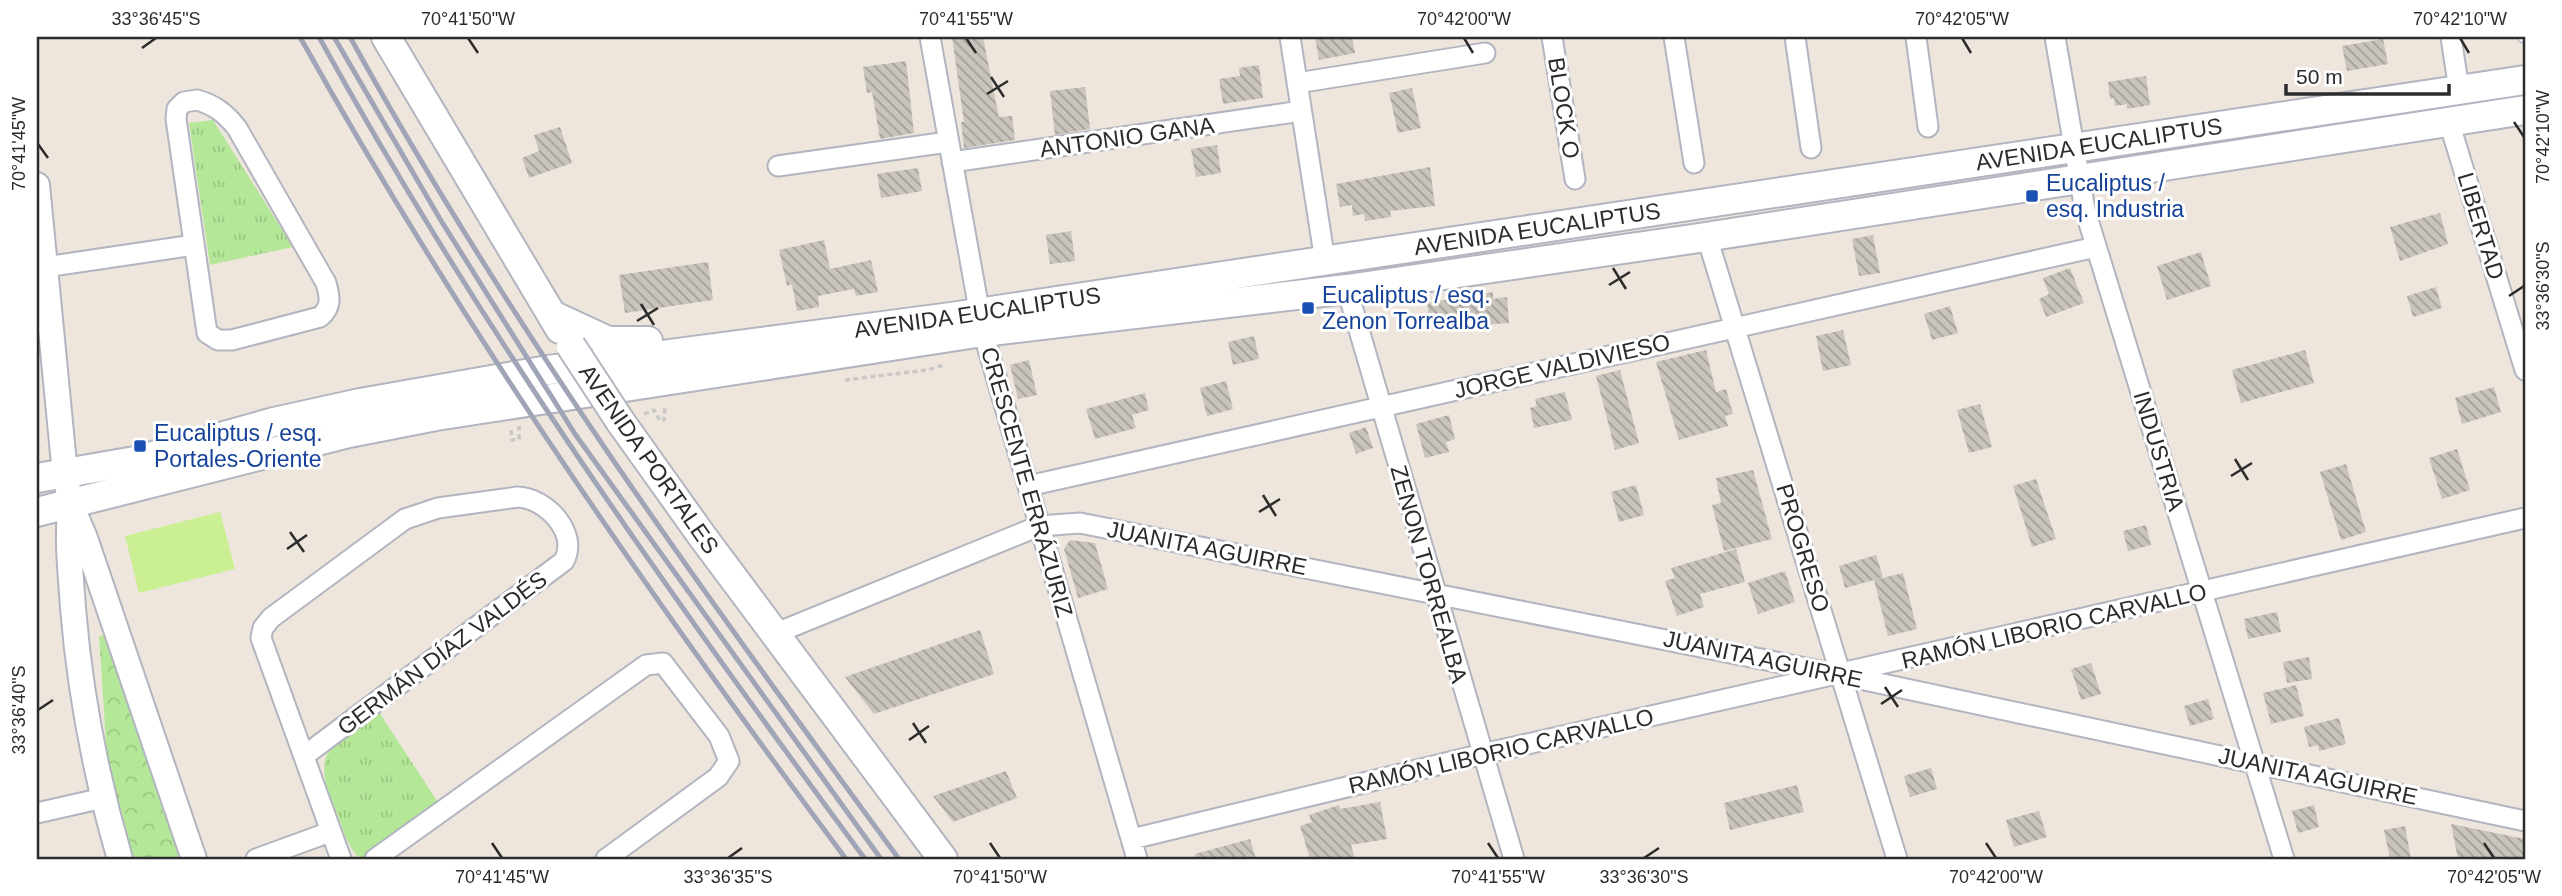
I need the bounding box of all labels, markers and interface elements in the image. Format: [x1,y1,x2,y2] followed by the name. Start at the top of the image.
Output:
[111,9,201,29] text: 33°36'45"S
[421,9,515,29] text: 70°41'50"W
[919,9,1013,29] text: 70°41'55"W
[1417,9,1511,29] text: 70°42'00"W
[1915,9,2009,29] text: 70°42'05"W
[2413,9,2507,29] text: 70°42'10"W
[2286,52,2448,96] scale bar
[1543,55,1585,161] street label: BLOCK O
[2296,65,2343,88] text: 50 m
[2533,90,2553,184] text: 70°42'10"W
[9,97,29,191] text: 70°41'45"W
[1038,112,1217,162] street label: ANTONIO GANA
[1974,113,2224,176] street label: AVENIDA EUCALIPTUS
[2452,169,2510,283] street label: LIBERTAD
[2046,170,2184,222] place label: Eucaliptus / esq. Industria
[2024,188,2040,204] marker: Eucaliptus / esq. Industria
[1412,197,1662,260] street label: AVENIDA EUCALIPTUS
[2533,241,2553,331] text: 33°36'30"S
[852,282,1102,343] street label: AVENIDA EUCALIPTUS
[1322,282,1491,334] place label: Eucaliptus / esq. Zenon Torrealba
[1300,300,1316,316] marker: Eucaliptus / esq. Zenon Torrealba
[1452,329,1672,403] street label: JORGE VALDIVIESO
[976,344,1078,620] street label: CRESCENTE ERRÁZURIZ
[574,359,724,559] street label: AVENIDA PORTALES
[2128,388,2190,515] street label: INDUSTRIA
[154,420,323,472] place label: Eucaliptus / esq. Portales-Oriente
[132,438,148,454] marker: Eucaliptus / esq. Portales-Oriente
[1385,462,1473,687] street label: ZENON TORREALBA
[1771,481,1835,615] street label: PROGRESO
[1105,516,1309,580] street label: JUANITA AGUIRRE
[332,566,552,740] street label: GERMÁN DÍAZ VALDÉS
[1899,578,2209,674] street label: RAMÓN LIBORIO CARVALLO
[1661,625,1865,693] street label: JUANITA AGUIRRE
[9,665,29,755] text: 33°36'40"S
[1346,703,1656,799] street label: RAMÓN LIBORIO CARVALLO
[2216,742,2420,810] street label: JUANITA AGUIRRE
[455,867,549,887] text: 70°41'45"W
[683,867,773,887] text: 33°36'35"S
[953,867,1047,887] text: 70°41'50"W
[1451,867,1545,887] text: 70°41'55"W
[1599,867,1689,887] text: 33°36'30"S
[1949,867,2043,887] text: 70°42'00"W
[2447,867,2541,887] text: 70°42'05"W

